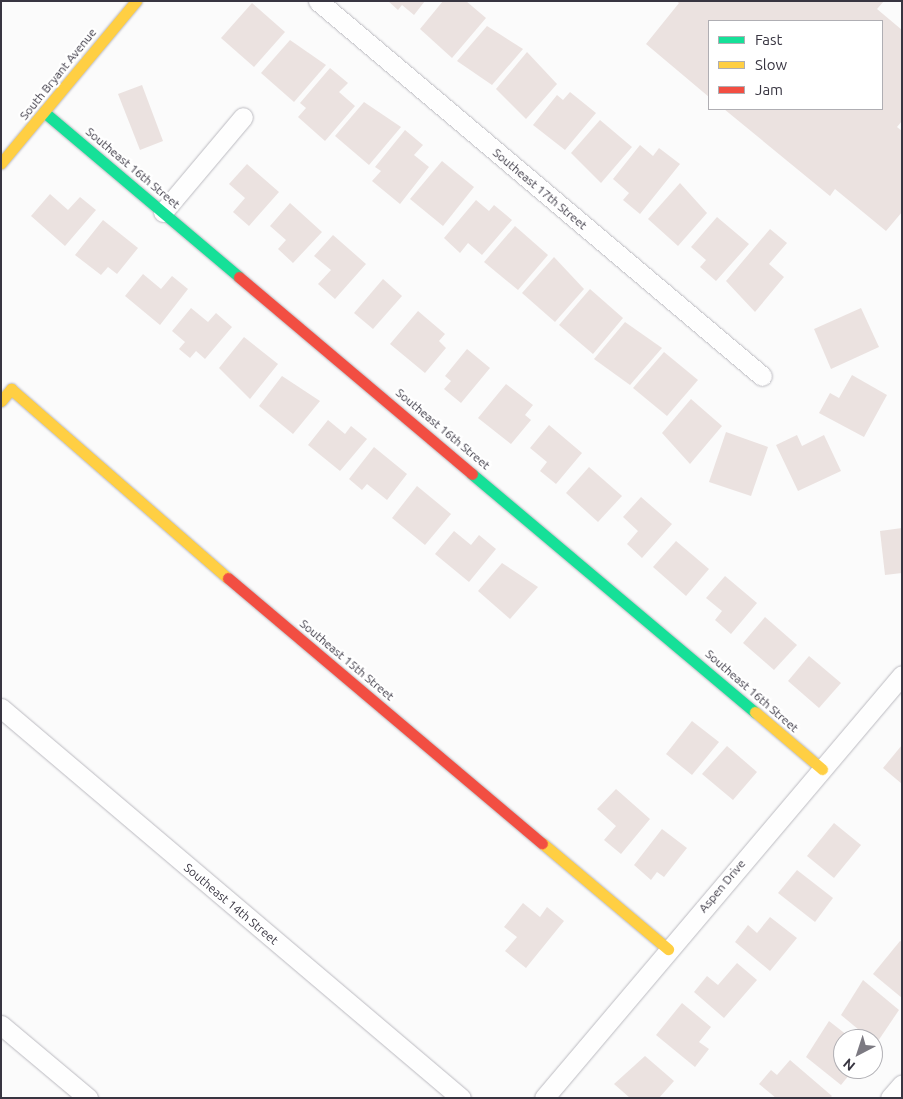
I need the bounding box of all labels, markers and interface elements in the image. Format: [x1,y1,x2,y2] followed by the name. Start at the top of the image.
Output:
[708,20,883,110] legend
[17,25,99,123] street label: South Bryant Avenue
[755,31,782,48] text: Fast
[755,56,787,73] text: Slow
[755,81,783,98] text: Jam
[83,124,183,212] street label: Southeast 16th Street
[490,145,590,233] street label: Southeast 17th Street
[393,385,493,473] street label: Southeast 16th Street
[297,616,397,704] street label: Southeast 15th Street
[703,647,801,735] street label: Southeast 16th Street
[696,857,748,915] street label: Aspen Drive
[181,860,281,948] street label: Southeast 14th Street
[833,1029,883,1079] north arrow
[840,1055,858,1074] text: N

